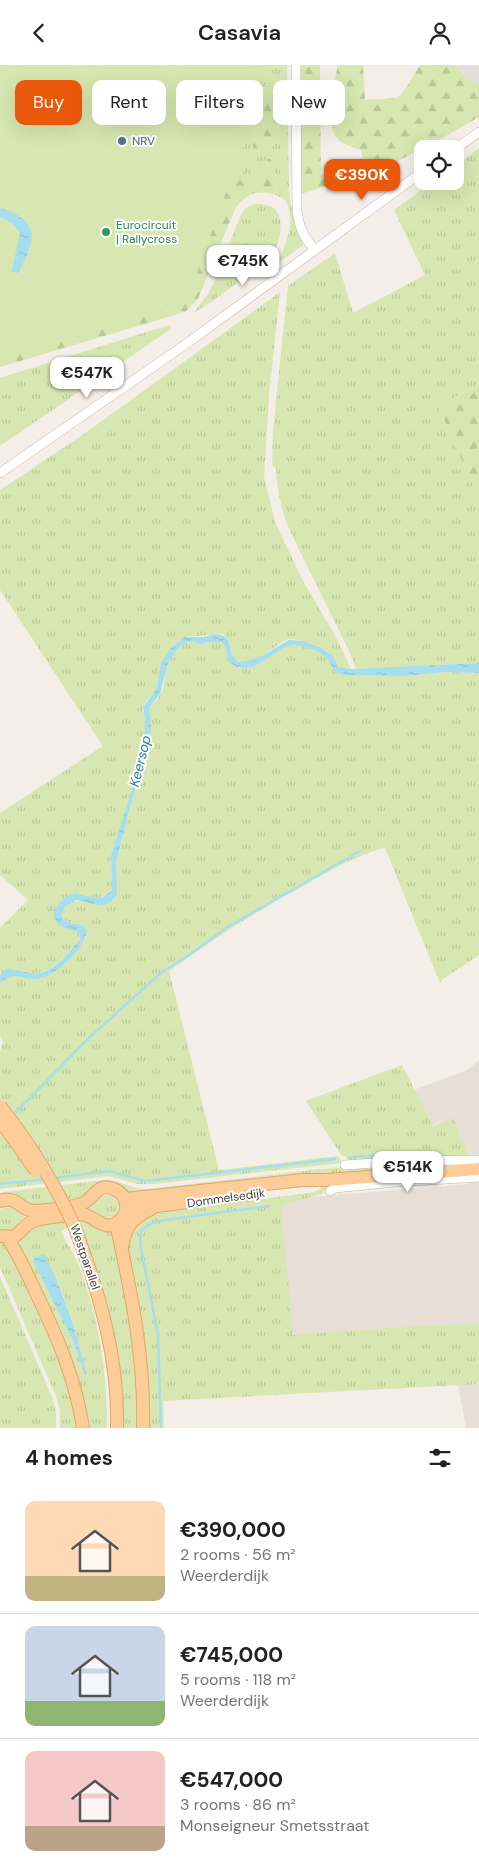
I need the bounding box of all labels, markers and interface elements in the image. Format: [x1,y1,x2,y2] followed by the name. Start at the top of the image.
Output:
[198,18,281,47] text: Casavia
[25,19,53,47] icon: back
[426,19,454,47] icon: person
[15,80,82,125] chip: Buy
[92,80,166,125] chip: Rent
[176,80,263,125] chip: Filters
[273,80,345,125] chip: New
[132,133,155,149] place label: NRV
[116,135,128,147] marker: NRV
[414,140,464,190] map controls
[414,140,464,190] button: locate
[327,159,397,201] pin: €390K
[335,164,389,185] text: €390K
[116,217,177,247] place label: Eurocircuit | Rallycross
[100,226,112,238] marker: Eurocircuit | Rallycross
[208,245,278,287] pin: €745K
[217,250,269,271] text: €745K
[52,357,122,399] pin: €547K
[61,362,113,383] text: €547K
[125,733,155,789] water label: Keersop
[373,1151,443,1193] pin: €514K
[383,1156,433,1177] text: €514K
[186,1185,266,1211] street label: Dommelsedijk
[66,1222,104,1292] street label: Westparallel
[25,1444,113,1472] text: 4 homes
[426,1444,454,1472] icon: filters
[180,1516,286,1544] text: €390,000
[65,1521,125,1581] icon: home
[180,1544,296,1565] text: 2 rooms · 56 m²
[180,1565,269,1586] text: Weerderdijk
[180,1641,283,1669] text: €745,000
[65,1646,125,1706] icon: home
[180,1669,296,1690] text: 5 rooms · 118 m²
[180,1690,269,1711] text: Weerderdijk
[180,1766,283,1794] text: €547,000
[65,1771,125,1831] icon: home
[180,1794,296,1815] text: 3 rooms · 86 m²
[180,1815,370,1836] text: Monseigneur Smetsstraat

